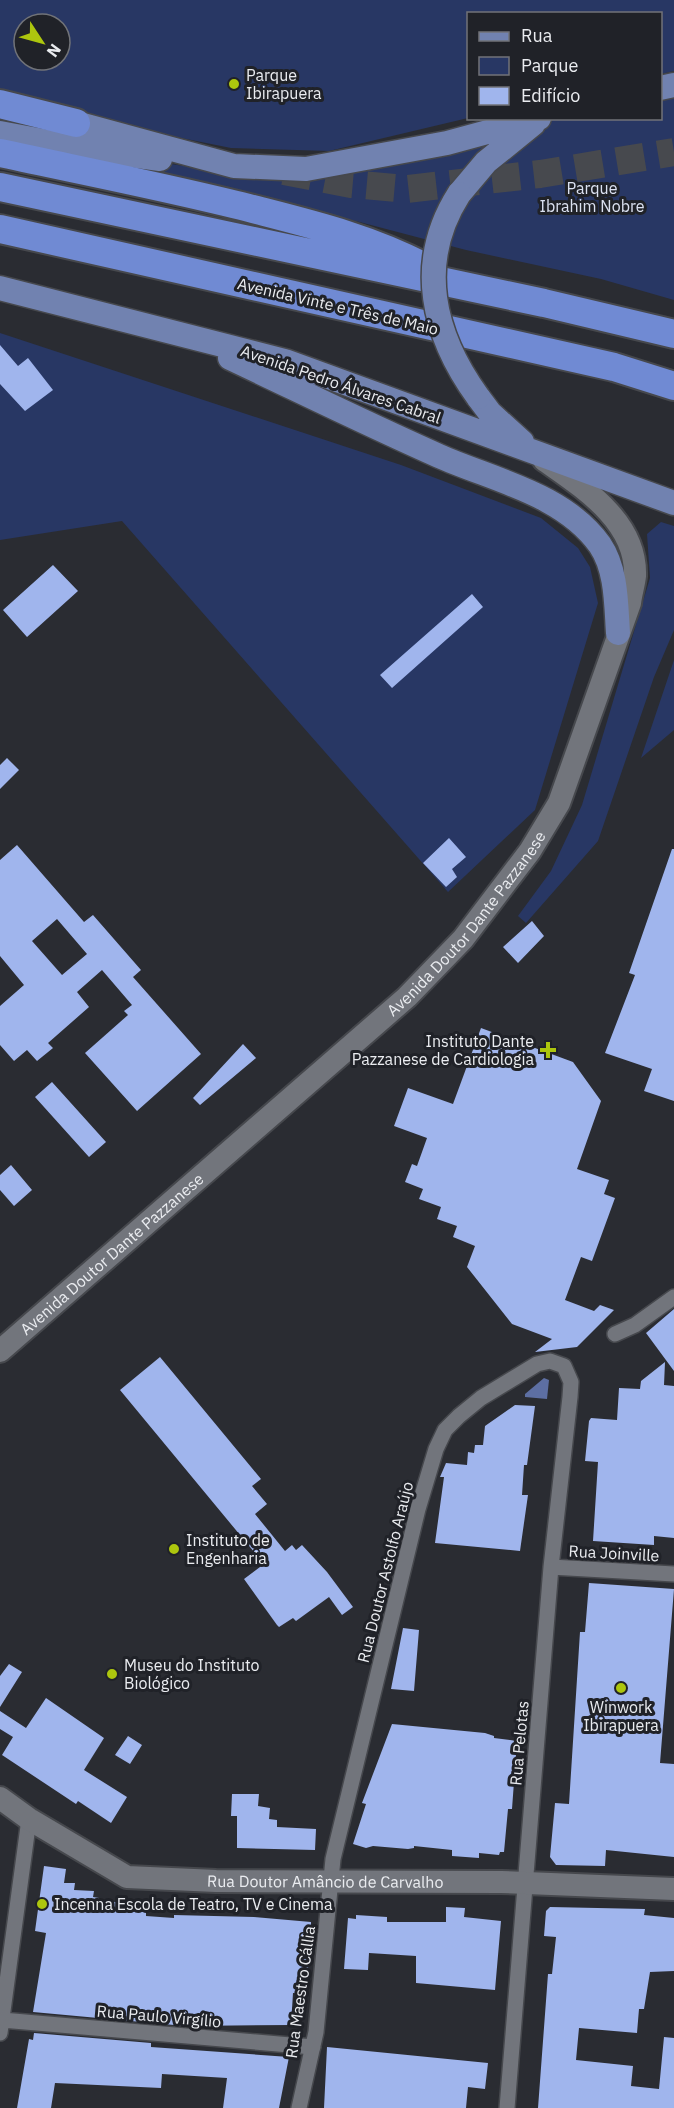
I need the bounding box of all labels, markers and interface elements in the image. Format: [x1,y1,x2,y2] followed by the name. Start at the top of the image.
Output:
[12,12,72,72] north arrow
[467,12,662,120] legend
[521,24,553,47] text: Rua
[43,40,66,61] text: N
[521,54,579,77] text: Parque
[246,65,322,103] place label: Parque Ibirapuera
[227,77,241,91] marker: Parque Ibirapuera
[521,84,580,107] text: Edifício
[540,178,645,216] park label: Parque Ibrahim Nobre
[236,273,440,339] street label: Avenida Vinte e Três de Maio
[238,339,444,428] street label: Avenida Pedro Álvares Cabral
[382,827,550,1020] street label: Avenida Doutor Dante Pazzanese
[352,1031,534,1069] place label: Instituto Dante Pazzanese de Cardiologia
[539,1041,557,1059] marker: Instituto Dante Pazzanese de Cardiologia
[16,1169,208,1339] street label: Avenida Doutor Dante Pazzanese
[353,1479,417,1665] street label: Rua Doutor Astolfo Araújo
[186,1530,270,1568] place label: Instituto de Engenharia
[568,1541,660,1565] street label: Rua Joinville
[167,1542,181,1556] marker: Instituto de Engenharia
[124,1655,260,1693] place label: Museu do Instituto Biológico
[105,1667,119,1681] marker: Museu do Instituto Biológico
[614,1681,628,1695] marker: Winwork Ibirapuera
[583,1697,659,1735] place label: Winwork Ibirapuera
[505,1700,533,1786] street label: Rua Pelotas
[207,1871,444,1892] street label: Rua Doutor Amâncio de Carvalho
[54,1894,333,1914] place label: Incenna Escola de Teatro, TV e Cinema
[35,1897,49,1911] marker: Incenna Escola de Teatro, TV e Cinema
[281,1924,319,2059] street label: Rua Maestro Cállia
[96,2001,222,2031] street label: Rua Paulo Virgílio

